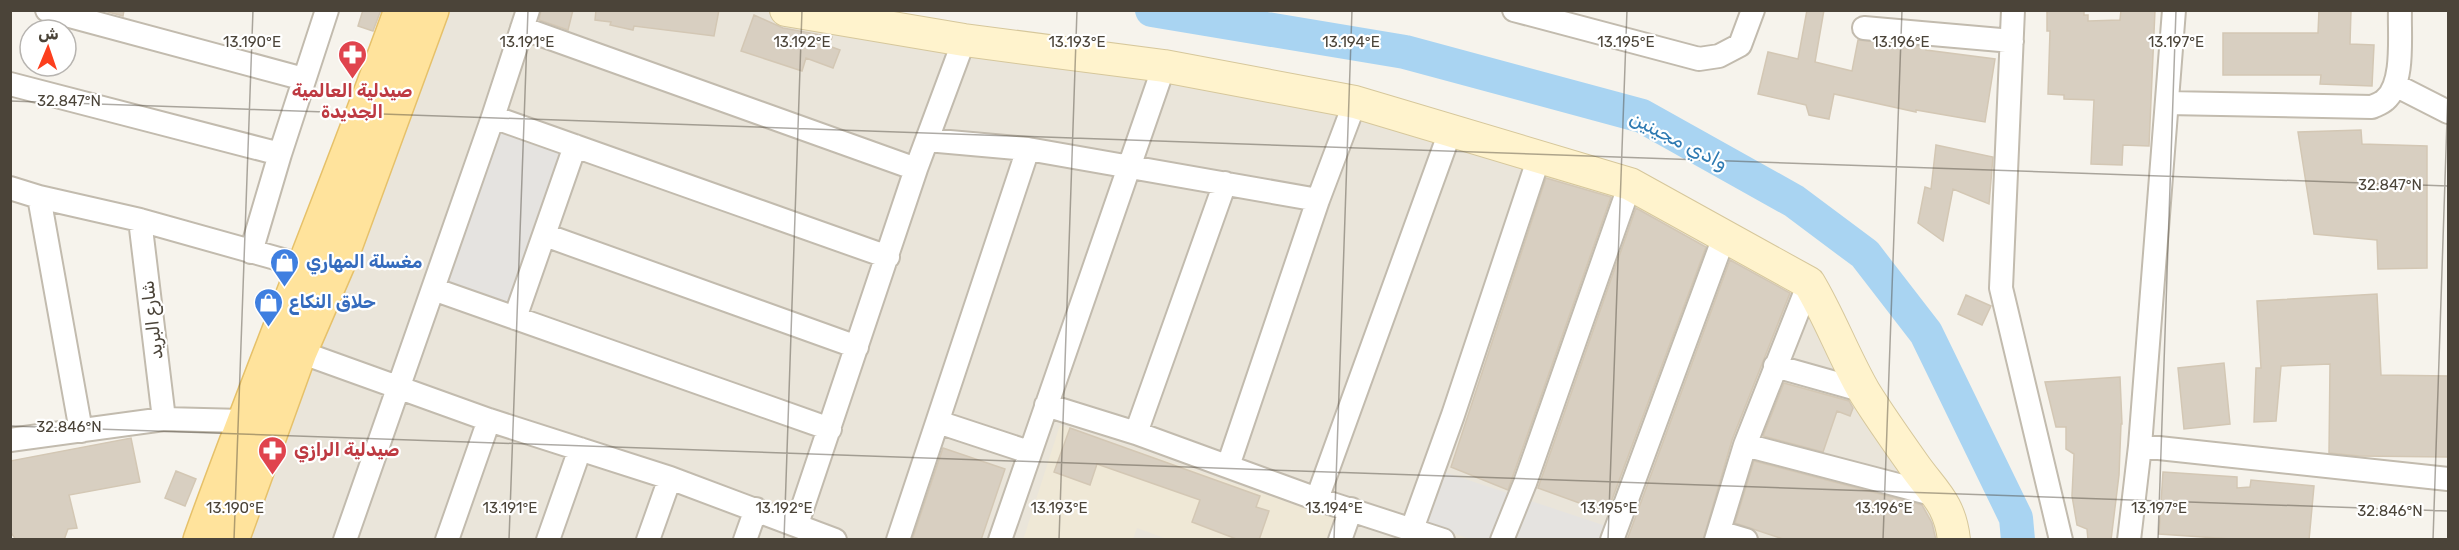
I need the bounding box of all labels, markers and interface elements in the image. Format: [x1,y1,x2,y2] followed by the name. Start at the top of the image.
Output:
[18,18,78,78] north arrow
[38,24,59,43] text: ش
[223,33,281,51] text: 13.190°E
[500,33,554,51] text: 13.191°E
[773,33,831,51] text: 13.192°E
[1048,33,1106,51] text: 13.193°E
[1322,33,1380,51] text: 13.194°E
[1597,33,1655,51] text: 13.195°E
[1872,33,1930,51] text: 13.196°E
[2148,33,2204,51] text: 13.197°E
[336,38,368,80] pharmacy icon: صيدلية العالمية الجديدة
[292,80,412,123] place label: صيدلية العالمية الجديدة
[37,92,101,110] text: 32.847°N
[1625,105,1732,177] water label: وادي مجينين
[2358,176,2422,194] text: 32.847°N
[269,246,301,288] shop icon: مغسلة المهاري
[306,251,423,275] place label: مغسلة المهاري
[136,279,169,361] street label: شارع البريد
[252,286,284,328] shop icon: حلاق النكاع
[289,291,376,315] place label: حلاق النكاع
[36,418,102,436] text: 32.846°N
[257,434,289,476] pharmacy icon: صيدلية الرازي
[294,439,400,463] place label: صيدلية الرازي
[206,499,264,517] text: 13.190°E
[483,499,537,517] text: 13.191°E
[755,499,813,517] text: 13.192°E
[1030,499,1088,517] text: 13.193°E
[1305,499,1363,517] text: 13.194°E
[1580,499,1638,517] text: 13.195°E
[1855,499,1913,517] text: 13.196°E
[2131,499,2187,517] text: 13.197°E
[2357,502,2423,520] text: 32.846°N

